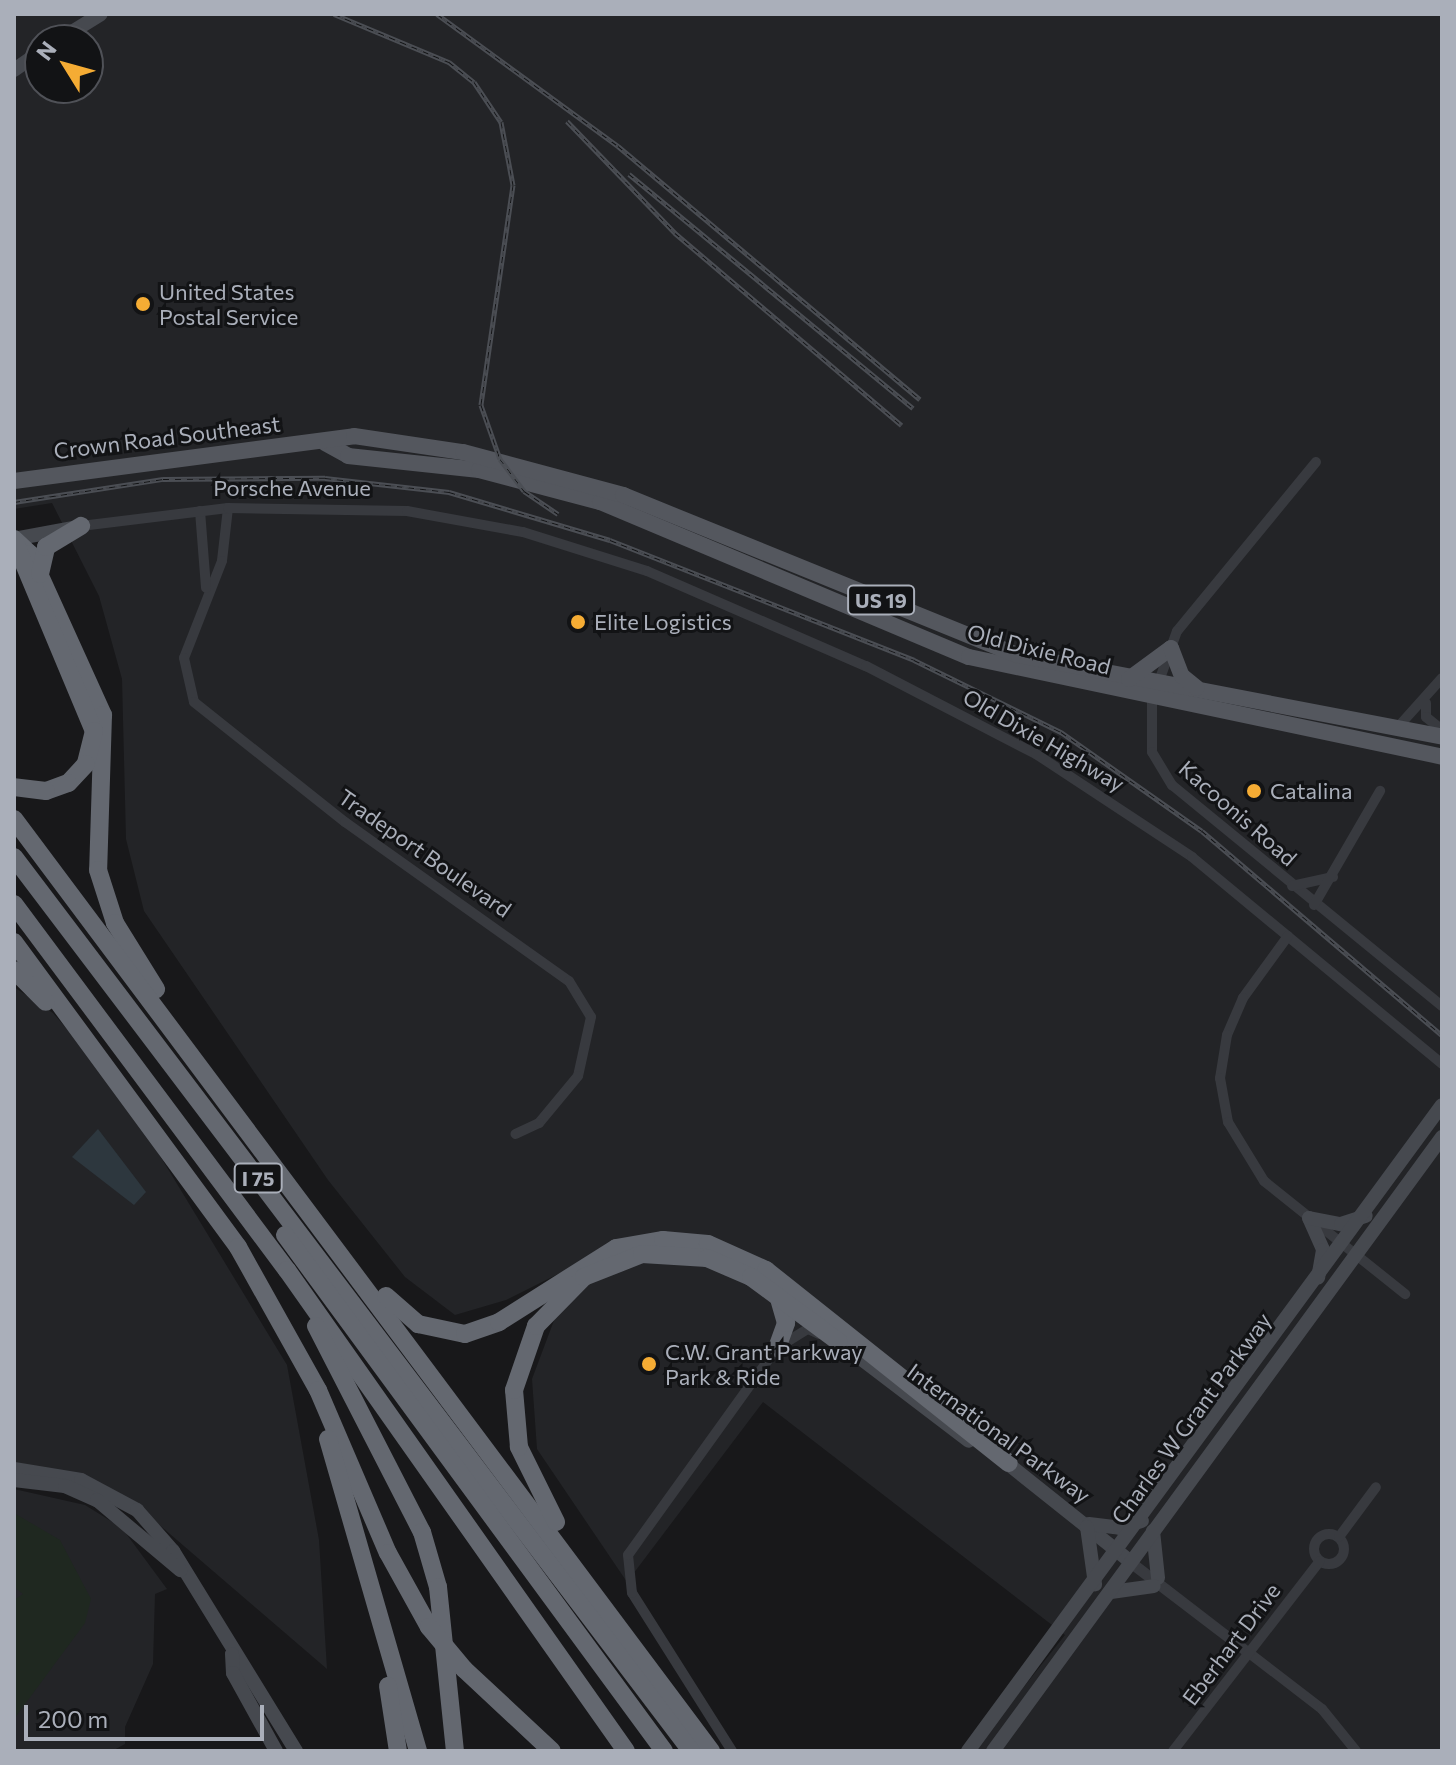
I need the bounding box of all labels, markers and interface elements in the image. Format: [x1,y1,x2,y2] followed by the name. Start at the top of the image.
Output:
[24,24,104,104] north arrow
[30,36,62,65] text: N
[159,278,298,330] place label: United States Postal Service
[134,295,152,313] marker: United States Postal Service
[52,410,282,464] street label: Crown Road Southeast
[213,475,371,501] street label: Porsche Avenue
[847,584,915,616] road number: US 19
[594,609,732,635] place label: Elite Logistics
[569,613,587,631] marker: Elite Logistics
[965,618,1113,680] street label: Old Dixie Road
[959,683,1129,797] street label: Old Dixie Highway
[1174,755,1302,871] street label: Kacoonis Road
[1270,778,1352,804] place label: Catalina
[1245,782,1263,800] marker: Catalina
[333,783,517,923] street label: Tradeport Boulevard
[232,1162,284,1194] road number: I 75
[1106,1307,1276,1529] street label: Charles W Grant Parkway
[665,1338,863,1390] place label: C.W. Grant Parkway Park & Ride
[640,1355,658,1373] marker: C.W. Grant Parkway Park & Ride
[902,1358,1096,1508] street label: International Parkway
[1177,1578,1285,1710] street label: Eberhart Drive
[28,1689,268,1739] scale bar
[38,1704,108,1733] text: 200 m

